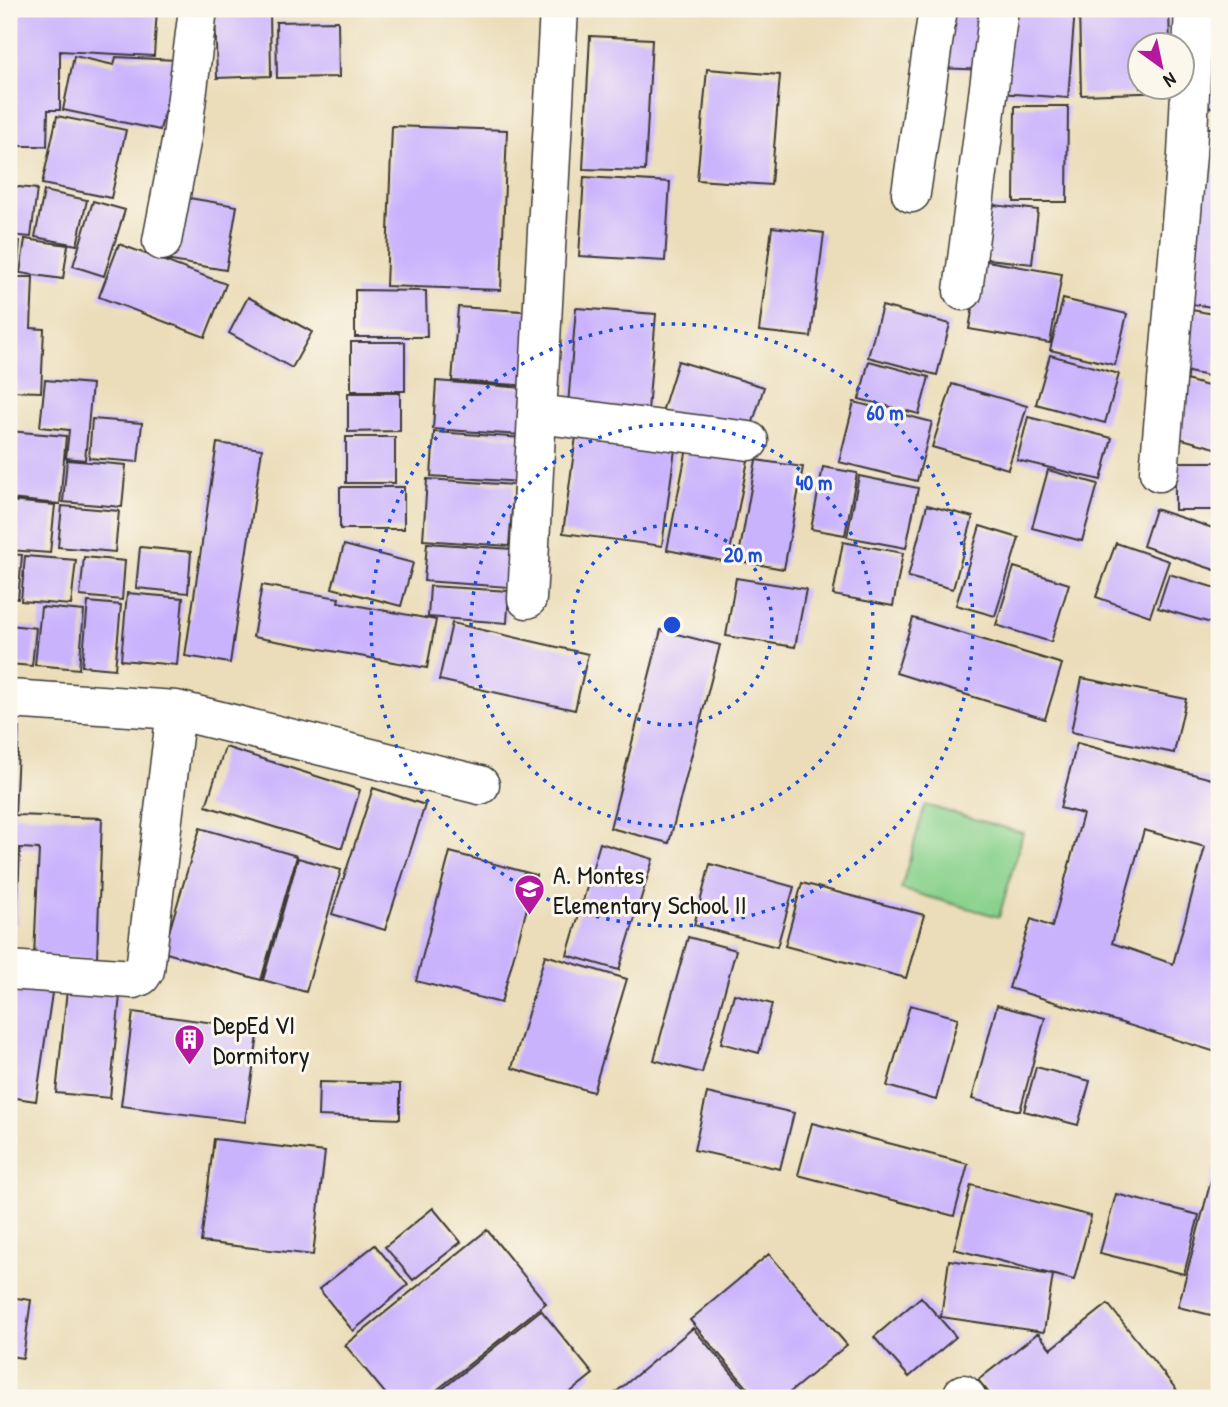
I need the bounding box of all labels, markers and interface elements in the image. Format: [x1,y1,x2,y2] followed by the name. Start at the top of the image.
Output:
[1126,32,1196,102] north arrow
[1159,67,1182,94] text: N
[867,398,903,427] text: 60 m
[796,468,832,497] text: 40 m
[724,540,762,569] text: 20 m
[660,613,684,637] centre of rings
[553,857,747,922] place label: A. Montes Elementary School II
[513,873,547,917] school or university icon: A. Montes Elementary School II
[213,1007,310,1072] place label: DepEd VI Dormitory
[173,1023,207,1067] building icon: DepEd VI Dormitory

